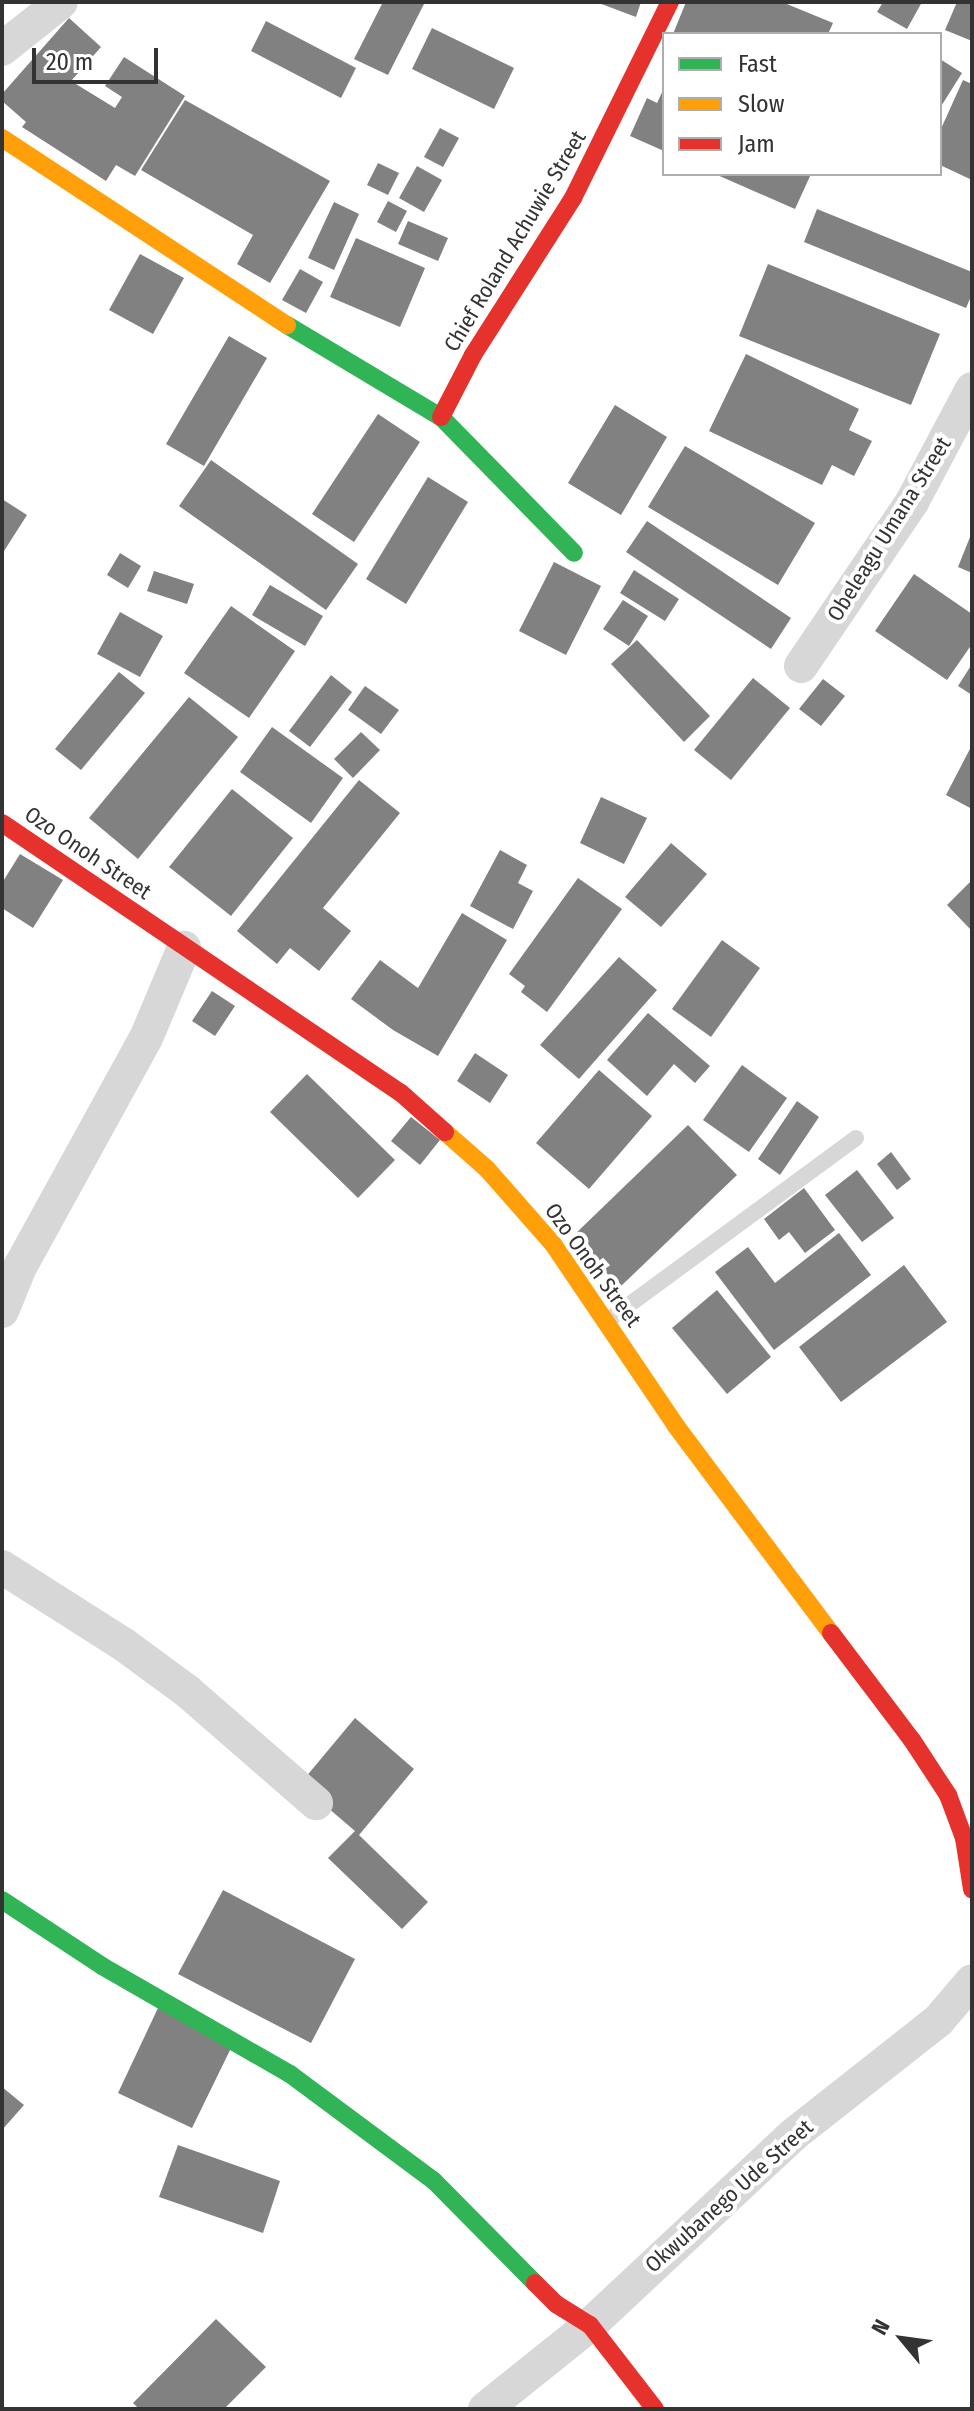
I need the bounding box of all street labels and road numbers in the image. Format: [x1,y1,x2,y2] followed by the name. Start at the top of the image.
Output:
[438,126,592,356] street label: Chief Roland Achuwie Street
[822,432,956,626] street label: Obeleagu Umana Street
[20,801,156,905] street label: Ozo Onoh Street
[539,1198,647,1332] street label: Ozo Onoh Street
[640,2114,818,2278] street label: Okwubanego Ude Street

